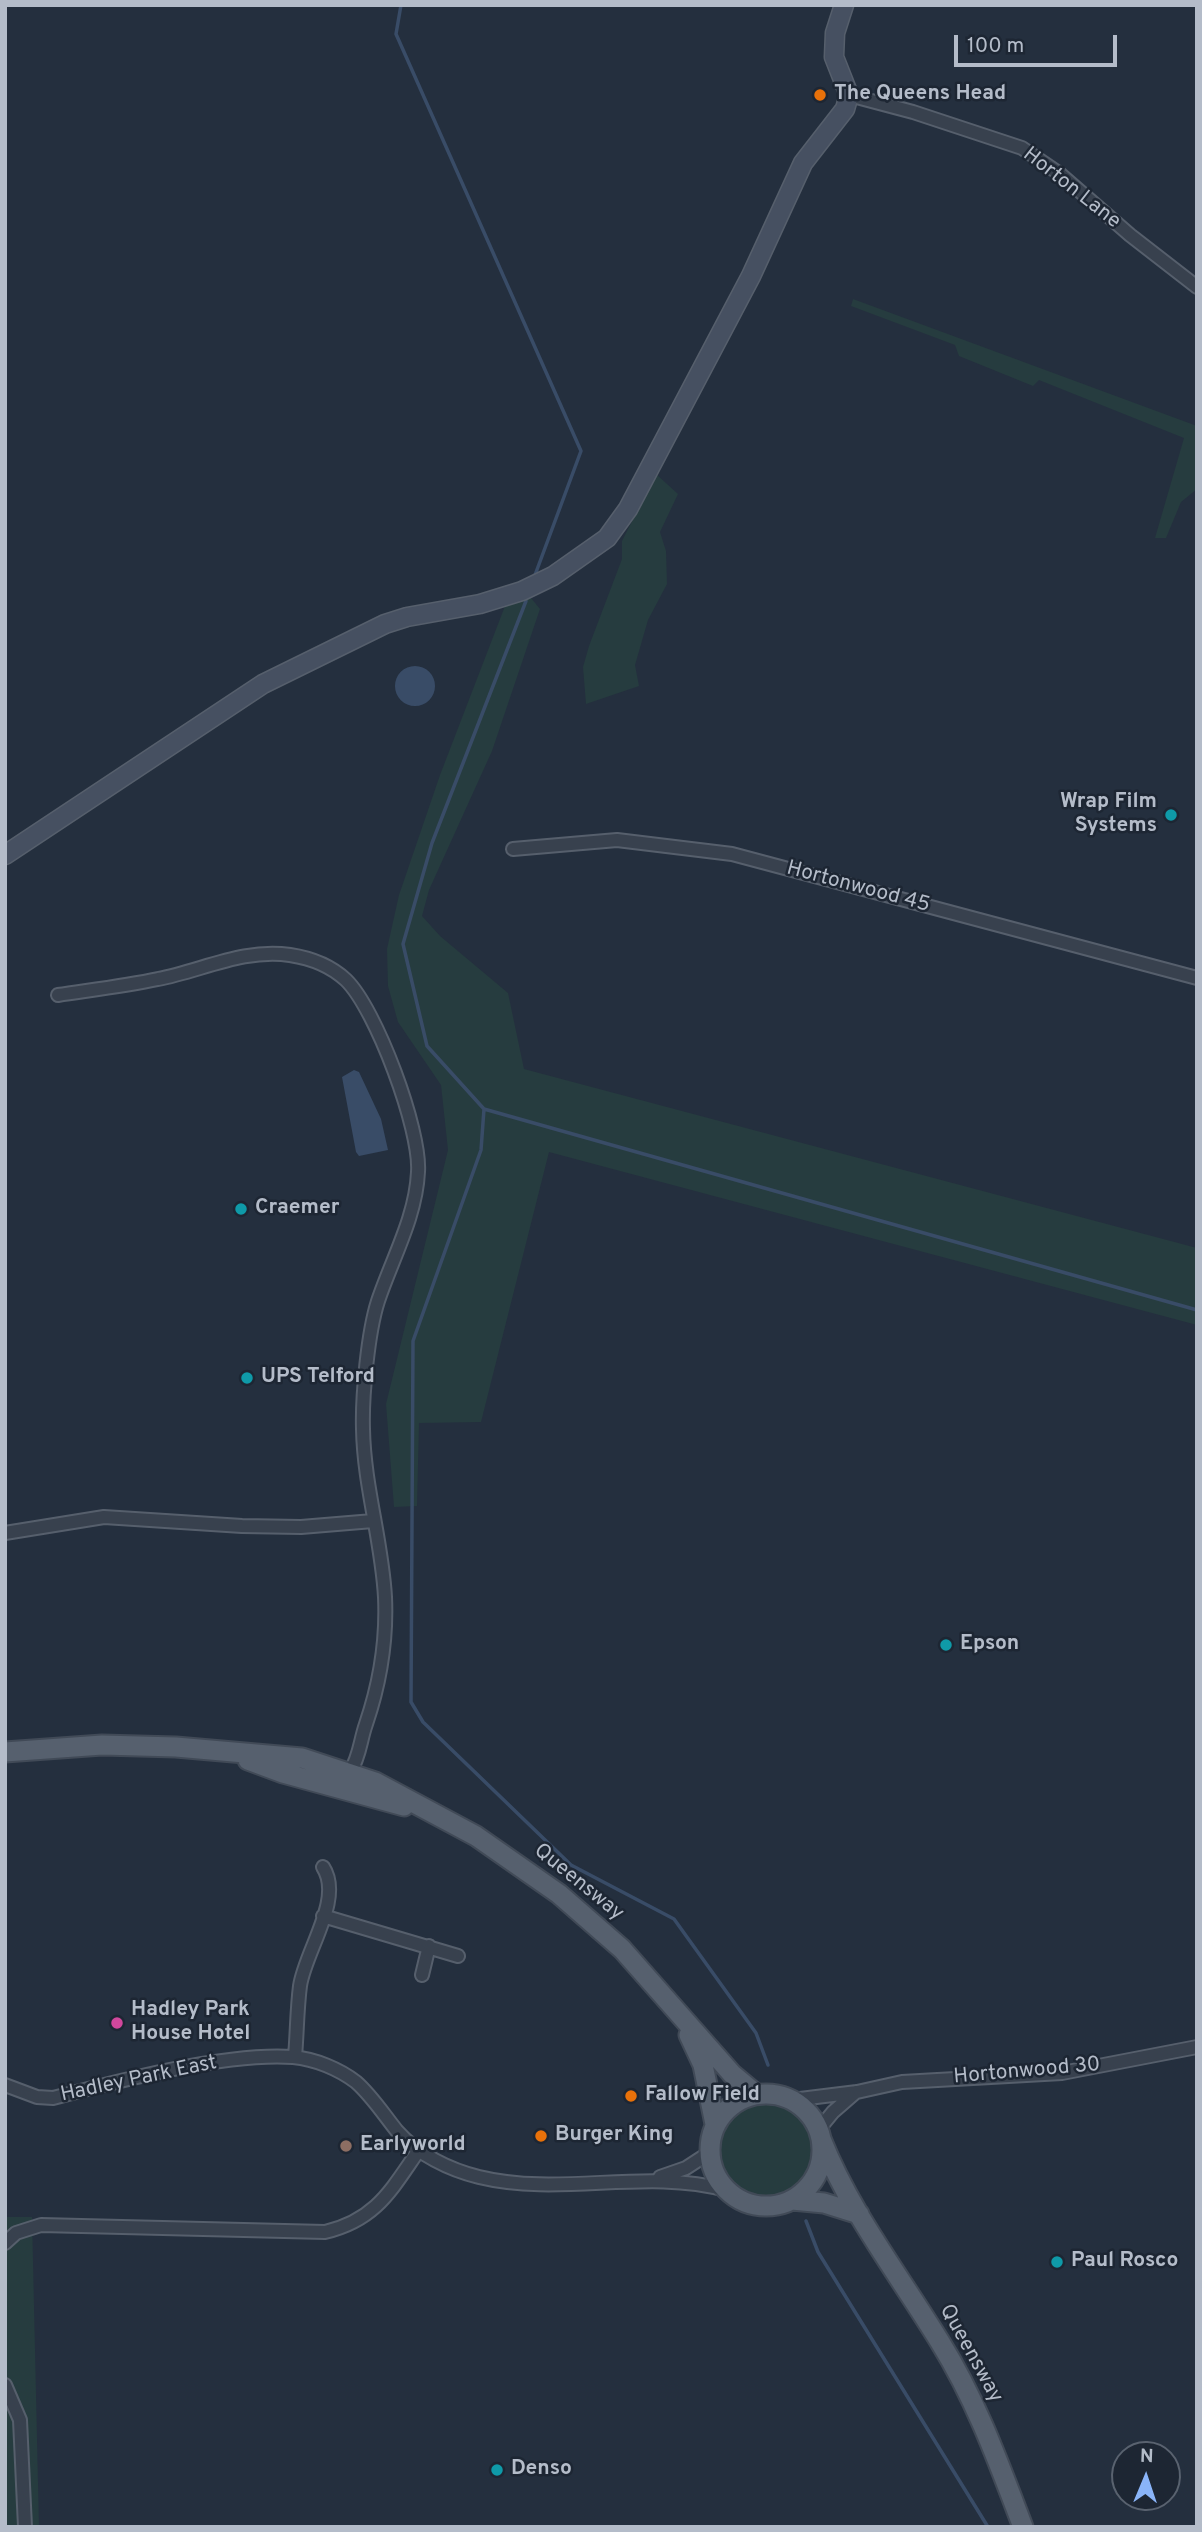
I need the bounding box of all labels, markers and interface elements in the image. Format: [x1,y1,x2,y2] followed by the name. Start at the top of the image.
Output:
[957,21,1120,65] scale bar
[967,33,1024,60] text: 100 m
[834,82,1006,108] place label: The Queens Head
[812,87,828,103] marker: The Queens Head
[1017,143,1125,235] street label: Horton Lane
[1060,790,1157,840] place label: Wrap Film Systems
[1163,807,1179,823] marker: Wrap Film Systems
[783,857,933,919] street label: Hortonwood 45
[255,1196,340,1222] place label: Craemer
[233,1201,249,1217] marker: Craemer
[261,1365,375,1391] place label: UPS Telford
[239,1370,255,1386] marker: UPS Telford
[960,1632,1019,1658] place label: Epson
[938,1637,954,1653] marker: Epson
[528,1839,628,1927] street label: Queensway
[131,1998,250,2048] place label: Hadley Park House Hotel
[109,2015,125,2031] marker: Hadley Park House Hotel
[59,2051,219,2109] street label: Hadley Park East
[953,2053,1101,2091] street label: Hortonwood 30
[645,2083,760,2109] place label: Fallow Field
[623,2088,639,2104] marker: Fallow Field
[555,2123,673,2149] place label: Burger King
[533,2128,549,2144] marker: Burger King
[360,2133,466,2159] place label: Earlyworld
[338,2138,354,2154] marker: Earlyworld
[1071,2249,1178,2275] place label: Paul Rosco
[1049,2254,1065,2270] marker: Paul Rosco
[933,2300,1007,2408] street label: Queensway
[1111,2441,1181,2511] north arrow
[1139,2445,1154,2469] text: N
[511,2457,572,2483] place label: Denso
[489,2462,505,2478] marker: Denso

